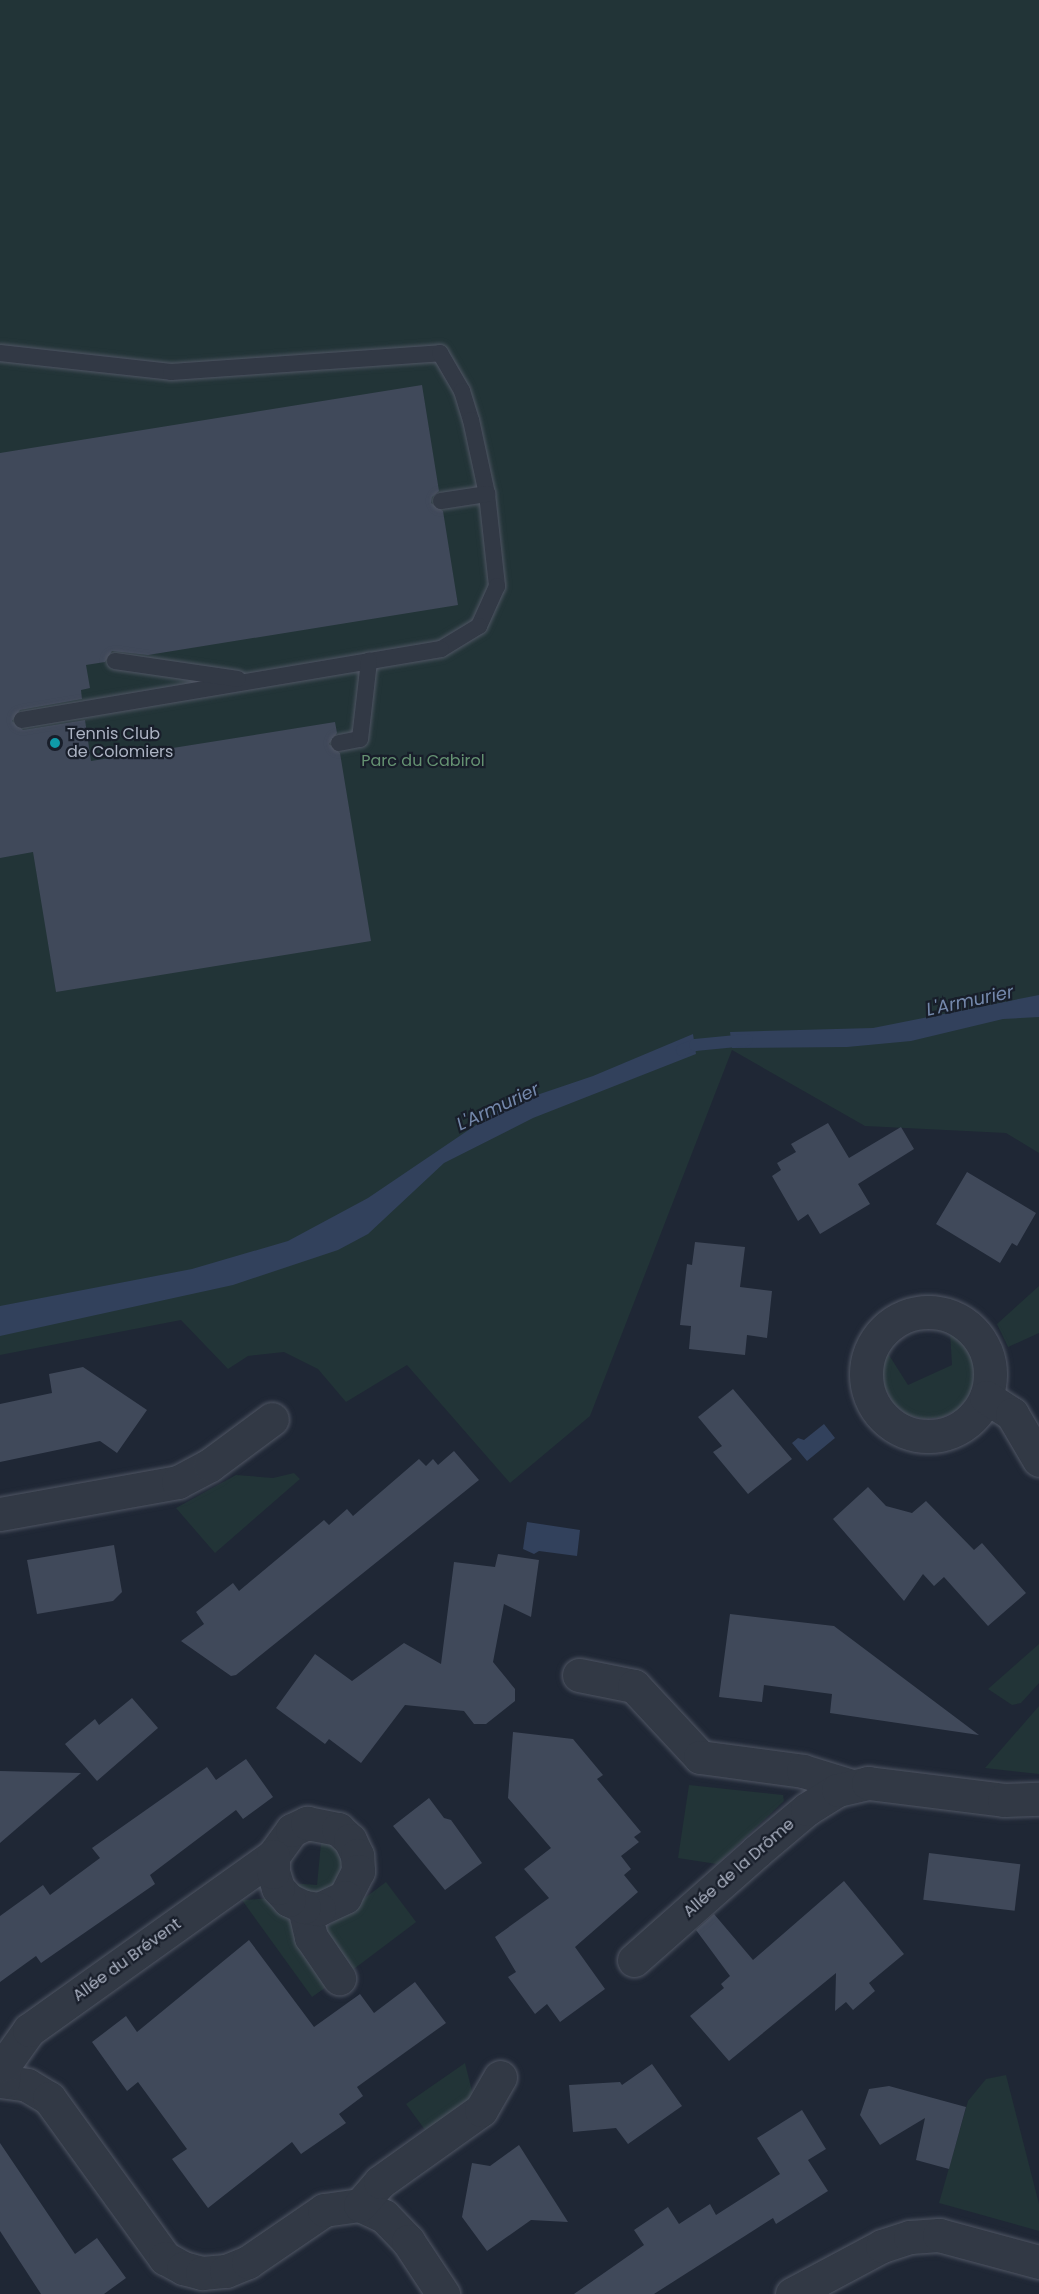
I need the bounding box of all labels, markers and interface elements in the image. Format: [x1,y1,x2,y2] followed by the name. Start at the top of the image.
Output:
[67,724,173,762] place label: Tennis Club de Colomiers
[48,736,62,750] marker: Tennis Club de Colomiers
[361,751,485,771] park label: Parc du Cabirol
[924,981,1016,1021] water label: L'Armurier
[453,1078,543,1136] water label: L'Armurier
[680,1815,798,1921] street label: Allée de la Drôme
[69,1914,185,2006] street label: Allée du Brévent

